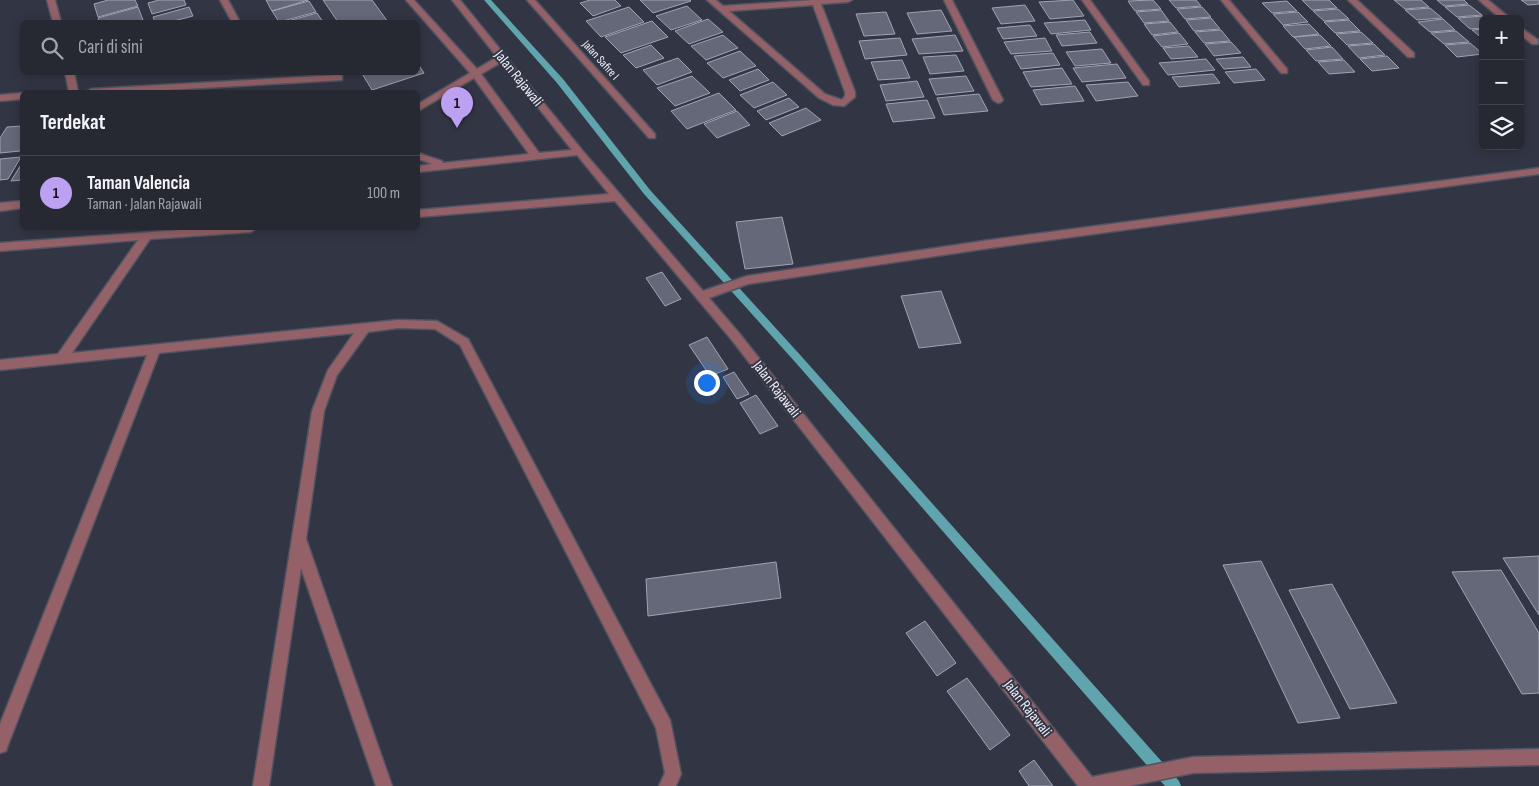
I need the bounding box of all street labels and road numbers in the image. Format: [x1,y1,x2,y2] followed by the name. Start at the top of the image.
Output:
[578,37,622,83] street label: Jalan Safire I
[490,46,547,110] street label: Jalan Rajawali
[748,356,805,422] street label: Jalan Rajawali
[999,675,1056,741] street label: Jalan Rajawali

